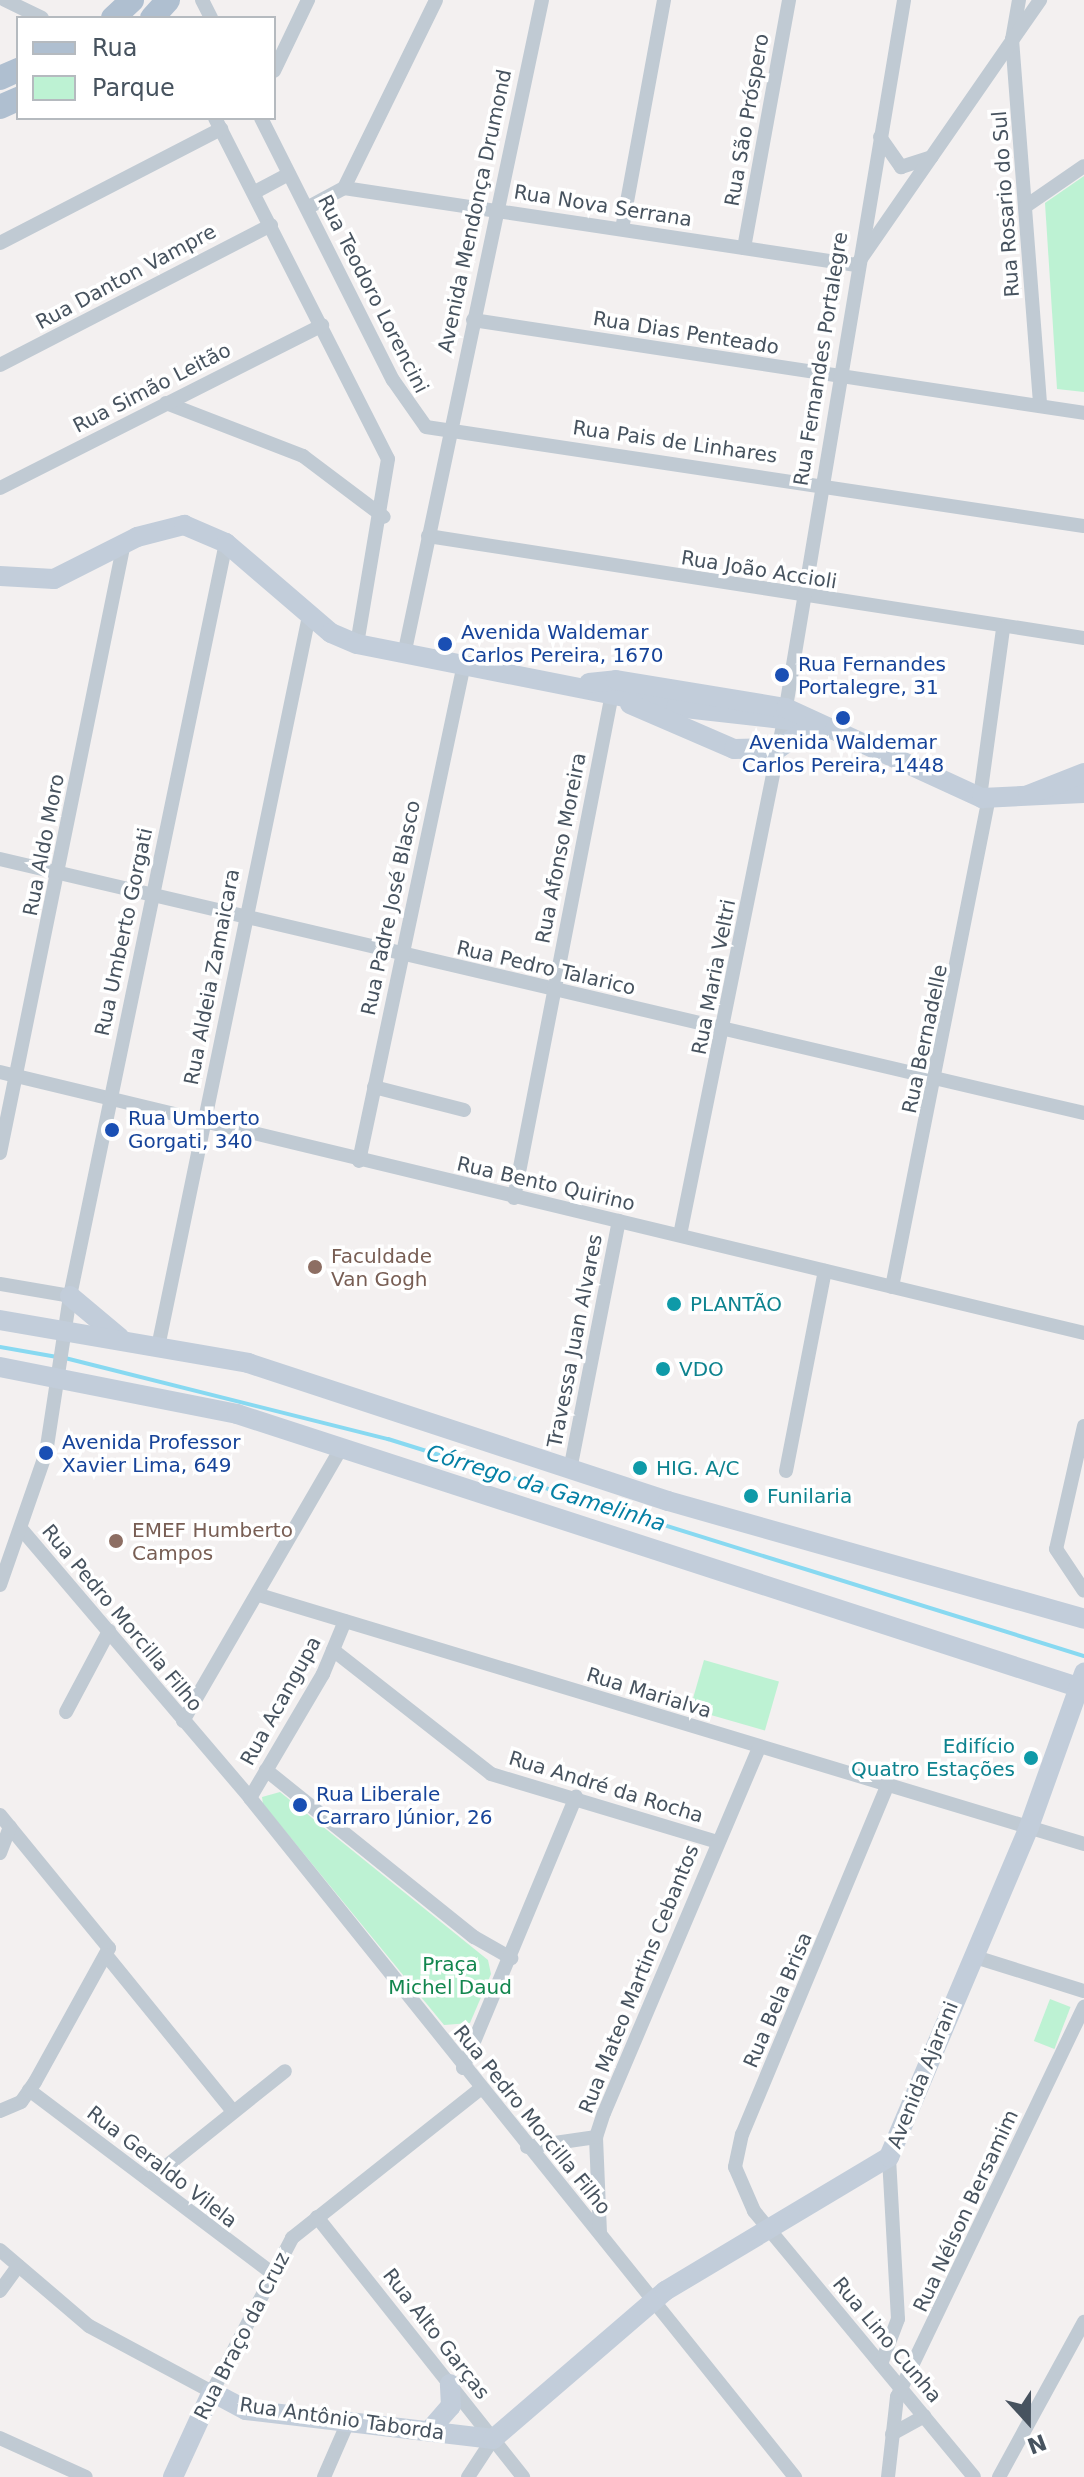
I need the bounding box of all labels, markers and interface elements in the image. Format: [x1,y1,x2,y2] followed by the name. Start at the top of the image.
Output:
[16,16,276,120] legend
[720,32,774,208] street label: Rua São Próspero
[92,34,138,62] text: Rua
[433,67,517,355] street label: Avenida Mendonça Drumond
[92,74,175,102] text: Parque
[988,110,1024,298] street label: Rua Rosario do Sul
[512,180,694,232] street label: Rua Nova Serrana
[312,191,434,397] street label: Rua Teodoro Lorencini
[32,219,220,335] street label: Rua Danton Vampre
[789,230,853,488] street label: Rua Fernandes Portalegre
[591,306,781,360] street label: Rua Dias Penteado
[69,338,235,438] street label: Rua Simão Leitão
[571,416,779,468] street label: Rua Pais de Linhares
[679,546,839,594] street label: Rua João Accioli
[461,620,663,667] place label: Avenida Waldemar Carlos Pereira, 1670
[436,635,454,653] marker: Avenida Waldemar Carlos Pereira, 1670
[798,652,946,699] place label: Rua Fernandes Portalegre, 31
[773,666,791,684] marker: Rua Fernandes Portalegre, 31
[834,709,852,727] marker: Avenida Waldemar Carlos Pereira, 1448
[742,730,944,777] place label: Avenida Waldemar Carlos Pereira, 1448
[531,751,591,945] street label: Rua Afonso Moreira
[18,772,70,918] street label: Rua Aldo Moro
[356,798,426,1018] street label: Rua Padre José Blasco
[90,826,158,1038] street label: Rua Umberto Gorgati
[179,867,245,1087] street label: Rua Aldeia Zamaicara
[687,897,741,1057] street label: Rua Maria Veltri
[454,936,638,1000] street label: Rua Pedro Talarico
[898,962,952,1116] street label: Rua Bernadelle
[128,1106,260,1153] place label: Rua Umberto Gorgati, 340
[103,1121,121,1139] marker: Rua Umberto Gorgati, 340
[455,1152,637,1216] street label: Rua Bento Quirino
[543,1232,607,1450] street label: Travessa Juan Alvares
[331,1244,432,1291] place label: Faculdade Van Gogh
[306,1258,324,1276] marker: Faculdade Van Gogh
[690,1292,782,1316] place label: PLANTÃO
[665,1295,683,1313] marker: PLANTÃO
[679,1357,724,1381] place label: VDO
[654,1360,672,1378] marker: VDO
[62,1430,241,1477] place label: Avenida Professor Xavier Lima, 649
[423,1439,669,1537] water label: Córrego da Gamelinha
[37,1444,55,1462] marker: Avenida Professor Xavier Lima, 649
[656,1456,740,1480] place label: HIG. A/C
[631,1459,649,1477] marker: HIG. A/C
[767,1484,852,1508] place label: Funilaria
[742,1487,760,1505] marker: Funilaria
[132,1518,293,1565] place label: EMEF Humberto Campos
[37,1520,207,1716] street label: Rua Pedro Morcilla Filho
[107,1532,125,1550] marker: EMEF Humberto Campos
[236,1632,326,1770] street label: Rua Acangupa
[584,1663,714,1723] street label: Rua Marialva
[851,1734,1015,1781] place label: Edifício Quatro Estações
[506,1746,706,1828] street label: Rua André da Rocha
[1022,1749,1040,1767] marker: Edifício Quatro Estações
[316,1782,492,1829] place label: Rua Liberale Carraro Júnior, 26
[291,1796,309,1814] marker: Rua Liberale Carraro Júnior, 26
[574,1841,704,2117] street label: Rua Mateo Martins Cebantos
[739,1929,817,2071] street label: Rua Bela Brisa
[388,1953,512,2000] park label: Praça Michel Daud
[883,1998,963,2152] street label: Avenida Ajarani
[448,2020,616,2220] street label: Rua Pedro Morcilla Filho
[82,2101,242,2233] street label: Rua Geraldo Vilela
[909,2106,1023,2316] street label: Rua Nélson Bersamim
[189,2248,295,2424] street label: Rua Braço da Cruz
[378,2264,494,2404] street label: Rua Alto Garças
[828,2272,946,2408] street label: Rua Lino Cunha
[988,2381,1068,2461] north arrow
[238,2393,446,2445] street label: Rua Antônio Taborda
[1024,2429,1050,2459] text: N

